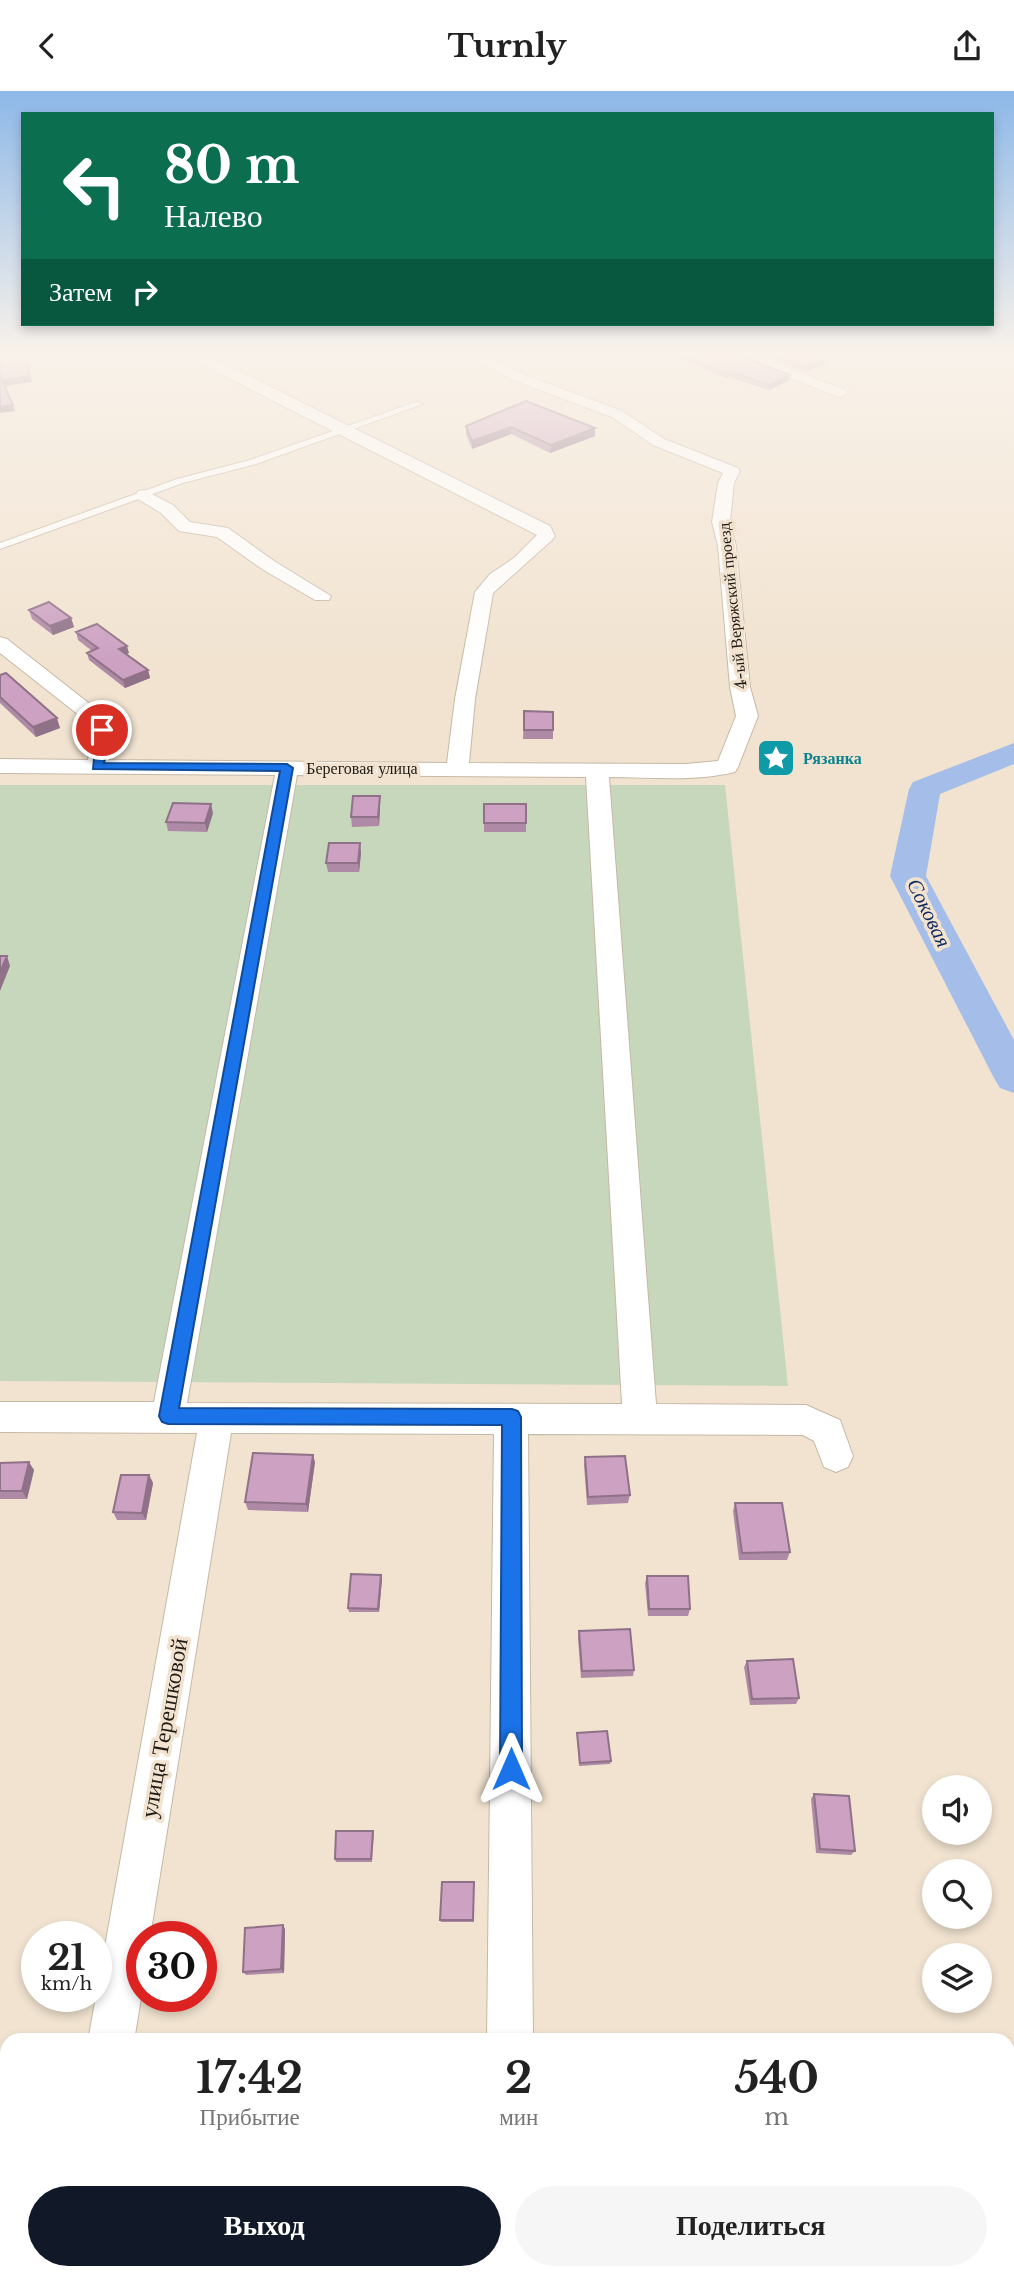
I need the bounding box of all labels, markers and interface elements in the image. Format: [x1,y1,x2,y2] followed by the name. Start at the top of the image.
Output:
[447,26,567,66] text: Turnly
[28,27,66,65] icon: back
[948,27,986,65] icon: share
[164,135,299,196] text: 80 m
[49,140,140,231] icon: left
[164,196,263,236] text: Налево
[126,273,164,311] icon: right
[49,276,112,308] text: Затем
[713,522,751,690] street label: 4-ый Веряжский проезд
[72,700,132,760] pin
[83,711,121,749] icon: arrive
[755,737,797,779] place icon: Рязанка
[803,748,862,768] place label: Рязанка
[306,758,418,778] street label: Береговая улица
[901,874,957,952] water label: Соковая
[134,1636,194,1820] street label: улица Терешковой
[474,1732,548,1806] position arrow
[922,1775,992,2013] map controls
[922,1775,992,1845] button: sound
[922,1859,992,1929] button: search
[126,1921,217,2012] speed limit sign: 30
[47,1936,86,1979] text: 21
[922,1943,992,2013] button: layers
[41,1973,92,1995] text: km/h
[196,2052,303,2104] text: 17:42
[505,2052,532,2104] text: 2
[734,2052,819,2104] text: 540
[200,2103,300,2131] text: Прибытие
[499,2103,538,2131] text: мин
[764,2103,789,2131] text: m
[28,2186,501,2266] button: Выход
[515,2186,987,2266] button: Поделиться

